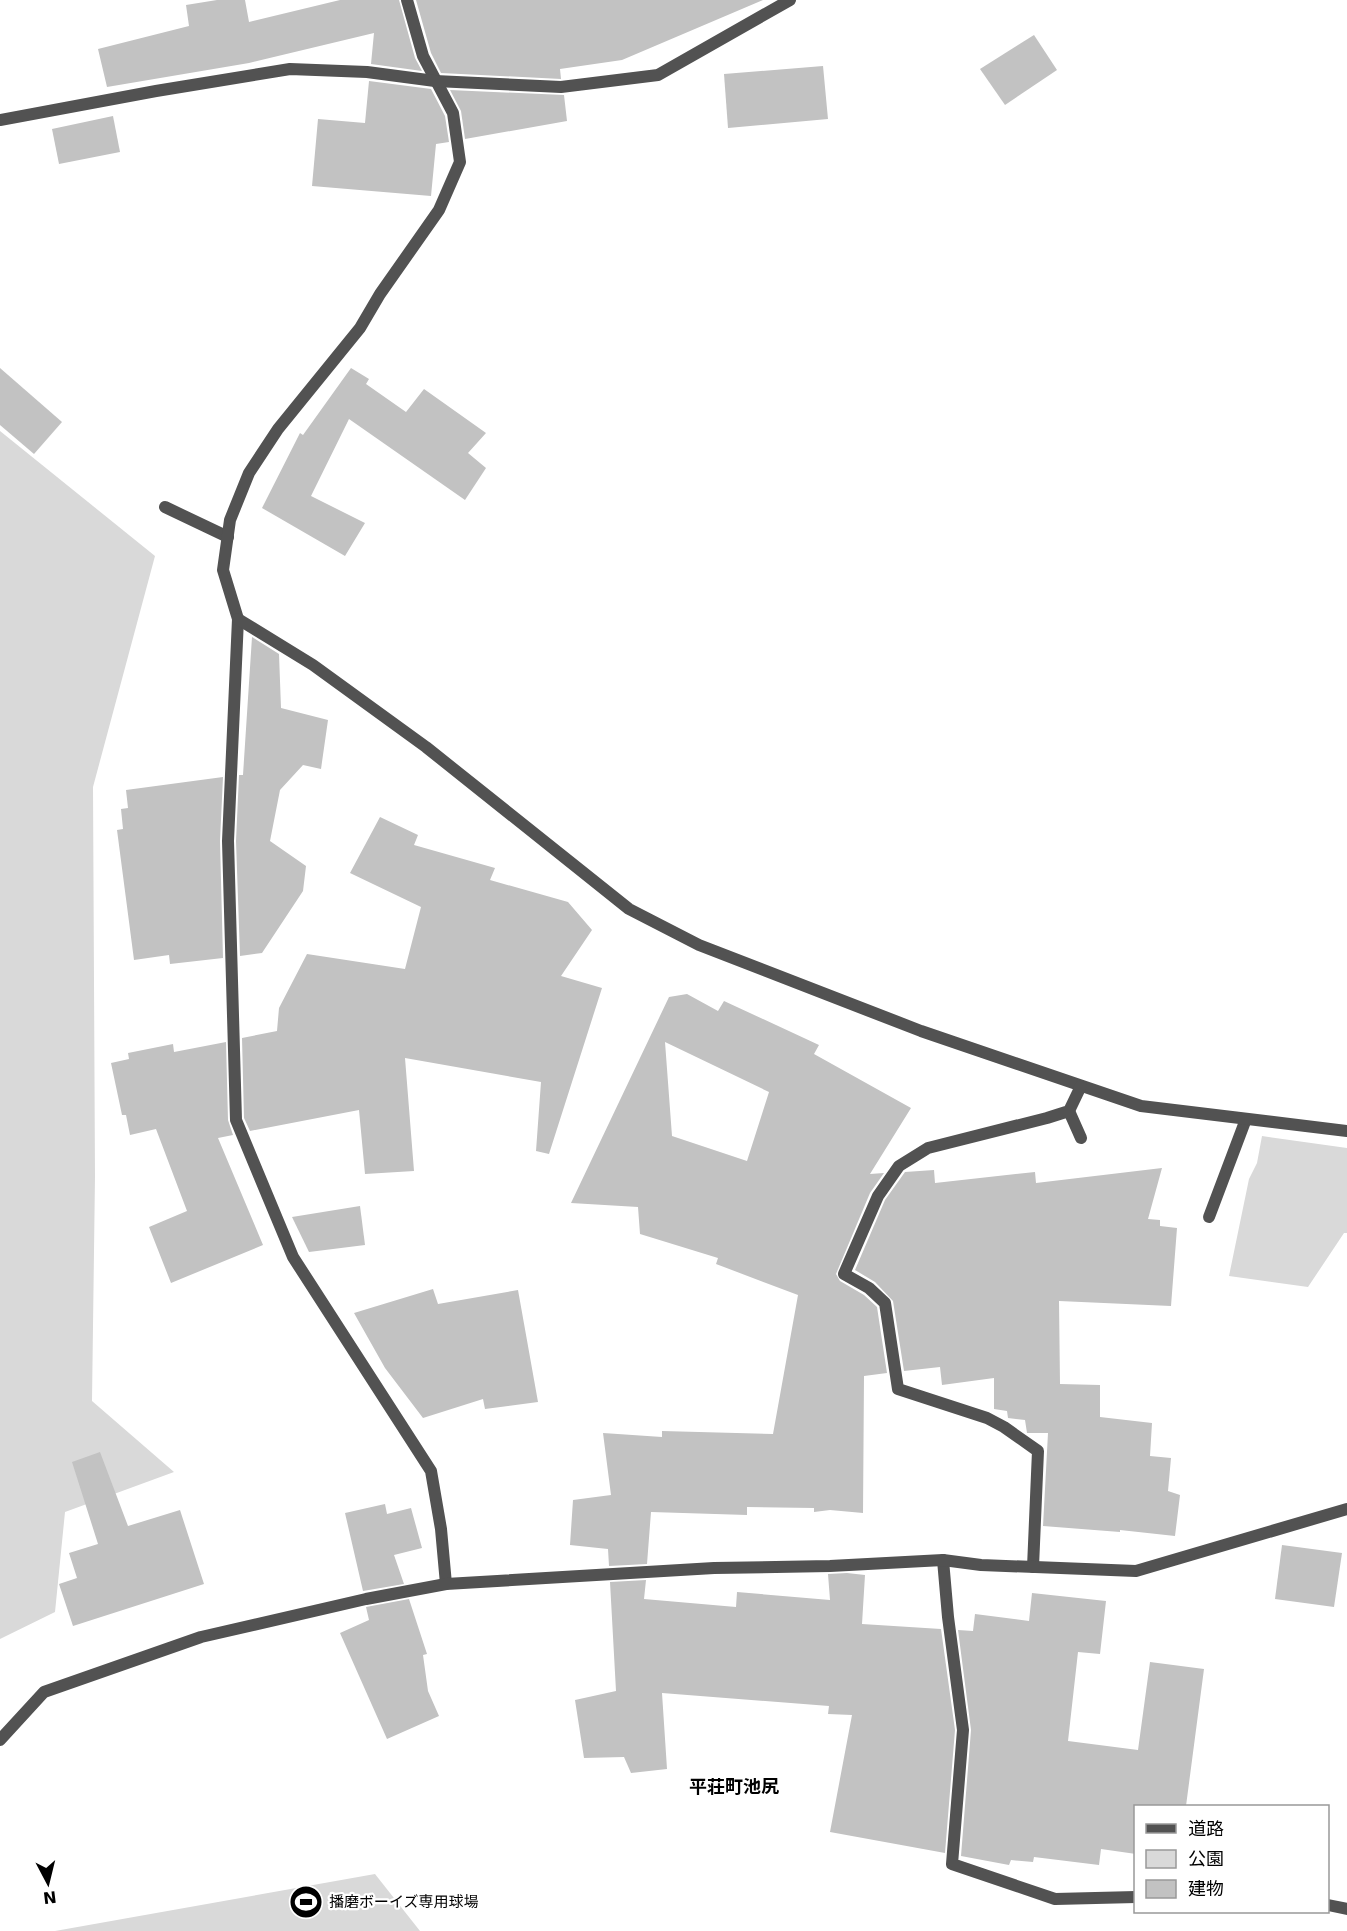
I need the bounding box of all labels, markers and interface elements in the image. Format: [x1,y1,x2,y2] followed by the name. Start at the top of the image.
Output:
[689,1776,779,1797] district label: 平荘町池尻
[1134,1805,1329,1913] legend
[1188,1818,1224,1839] text: 道路
[1188,1848,1224,1869] text: 公園
[18,1853,78,1913] north arrow
[1188,1878,1224,1899] text: 建物
[288,1884,324,1920] sports icon: 播磨ボーイズ専用球場
[42,1887,58,1908] text: N
[329,1893,479,1911] place label: 播磨ボーイズ専用球場

